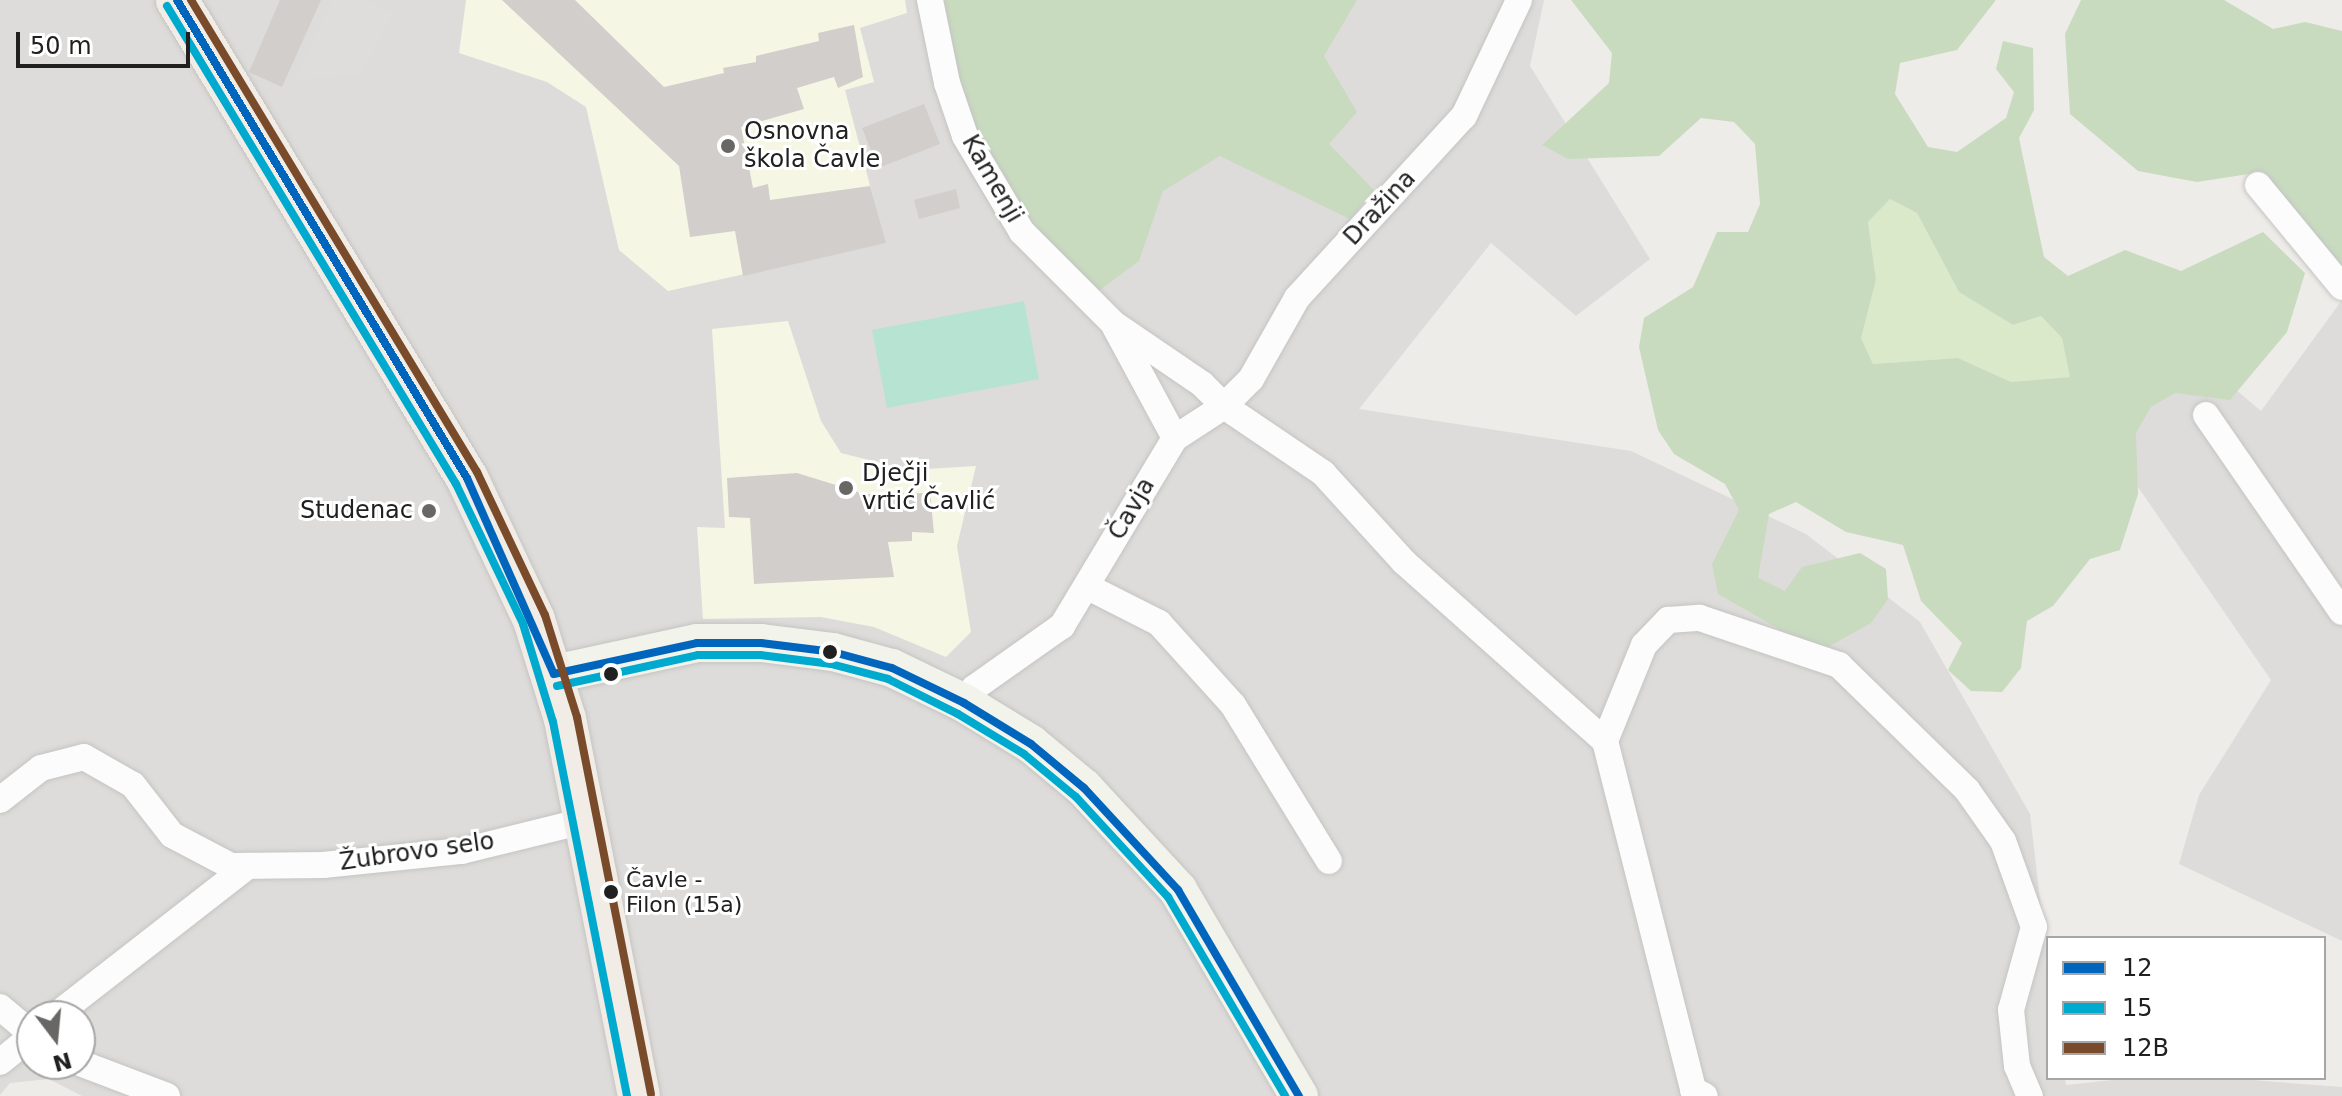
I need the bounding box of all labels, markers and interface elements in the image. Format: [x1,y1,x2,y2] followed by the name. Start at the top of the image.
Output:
[20,16,194,66] scale bar
[30,32,92,60] text: 50 m
[744,118,880,174] place label: Osnovna škola Čavle
[955,130,1029,228] street label: Kamenji
[719,137,737,155] marker: Osnovna škola Čavle
[1338,164,1422,252] street label: Dražina
[862,460,995,516] place label: Dječji vrtić Čavlić
[1103,473,1161,545] street label: Čavja
[837,479,855,497] marker: Dječji vrtić Čavlić
[300,497,413,525] place label: Studenac
[420,502,438,520] marker: Studenac
[822,644,838,660] unlabelled marker
[603,666,619,682] unlabelled marker
[338,827,496,877] street label: Žubrovo selo
[626,866,742,918] place label: Čavle - Filon (15a)
[603,884,619,900] marker: Čavle - Filon (15a)
[2046,936,2326,1080] legend
[2122,954,2153,982] text: 12
[2122,994,2153,1022] text: 15
[16,1000,96,1080] north arrow
[2122,1034,2169,1062] text: 12B
[50,1047,75,1076] text: N

